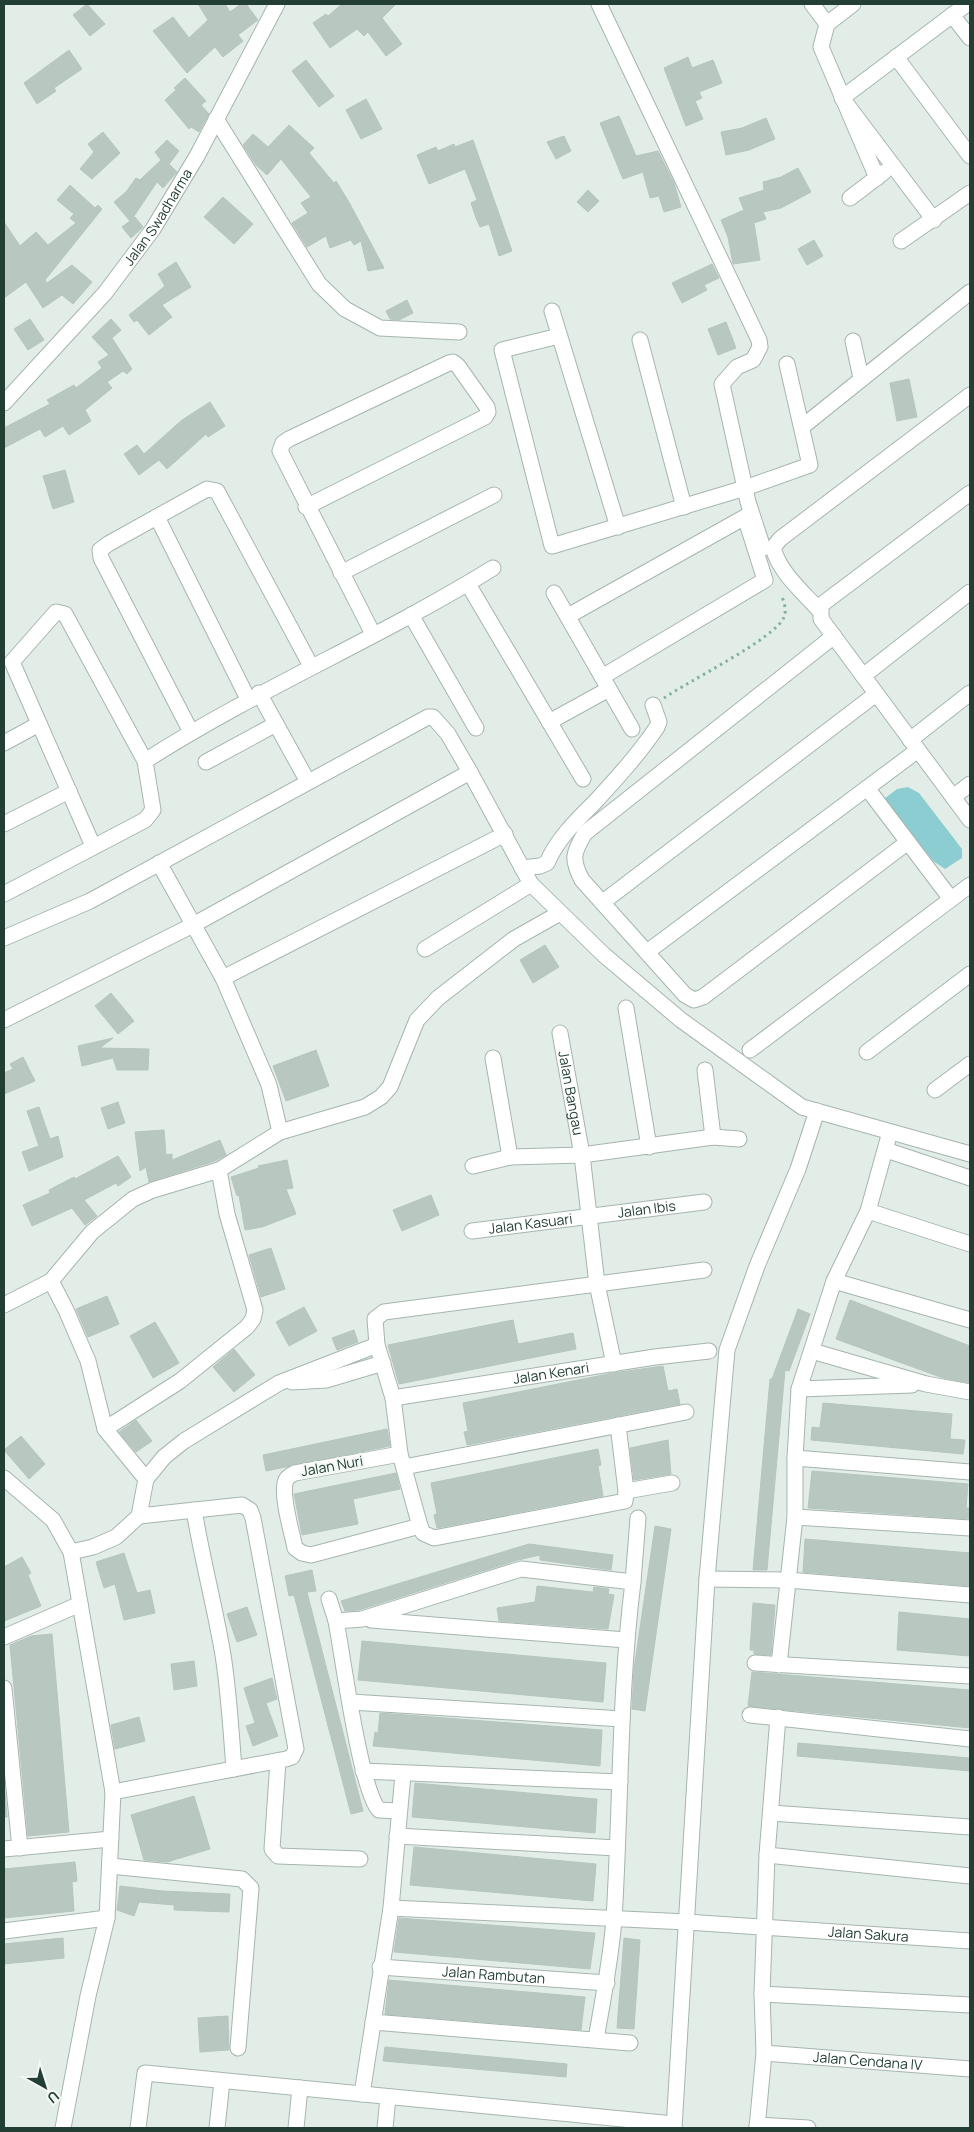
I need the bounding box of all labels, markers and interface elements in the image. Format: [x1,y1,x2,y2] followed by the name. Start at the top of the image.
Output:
[119,165,196,269] street label: Jalan Swadharma
[554,1049,588,1137] street label: Jalan Bangau
[616,1196,677,1222] street label: Jalan Ibis
[487,1209,574,1238] street label: Jalan Kasuari
[512,1357,590,1388] street label: Jalan Kenari
[299,1451,364,1480] street label: Jalan Nuri
[827,1921,909,1946] street label: Jalan Sakura
[442,1961,546,1988] street label: Jalan Rambutan
[812,2047,924,2074] street label: Jalan Cendana IV
[20,2062,70,2112] north arrow
[44,2087,63,2108] text: U

